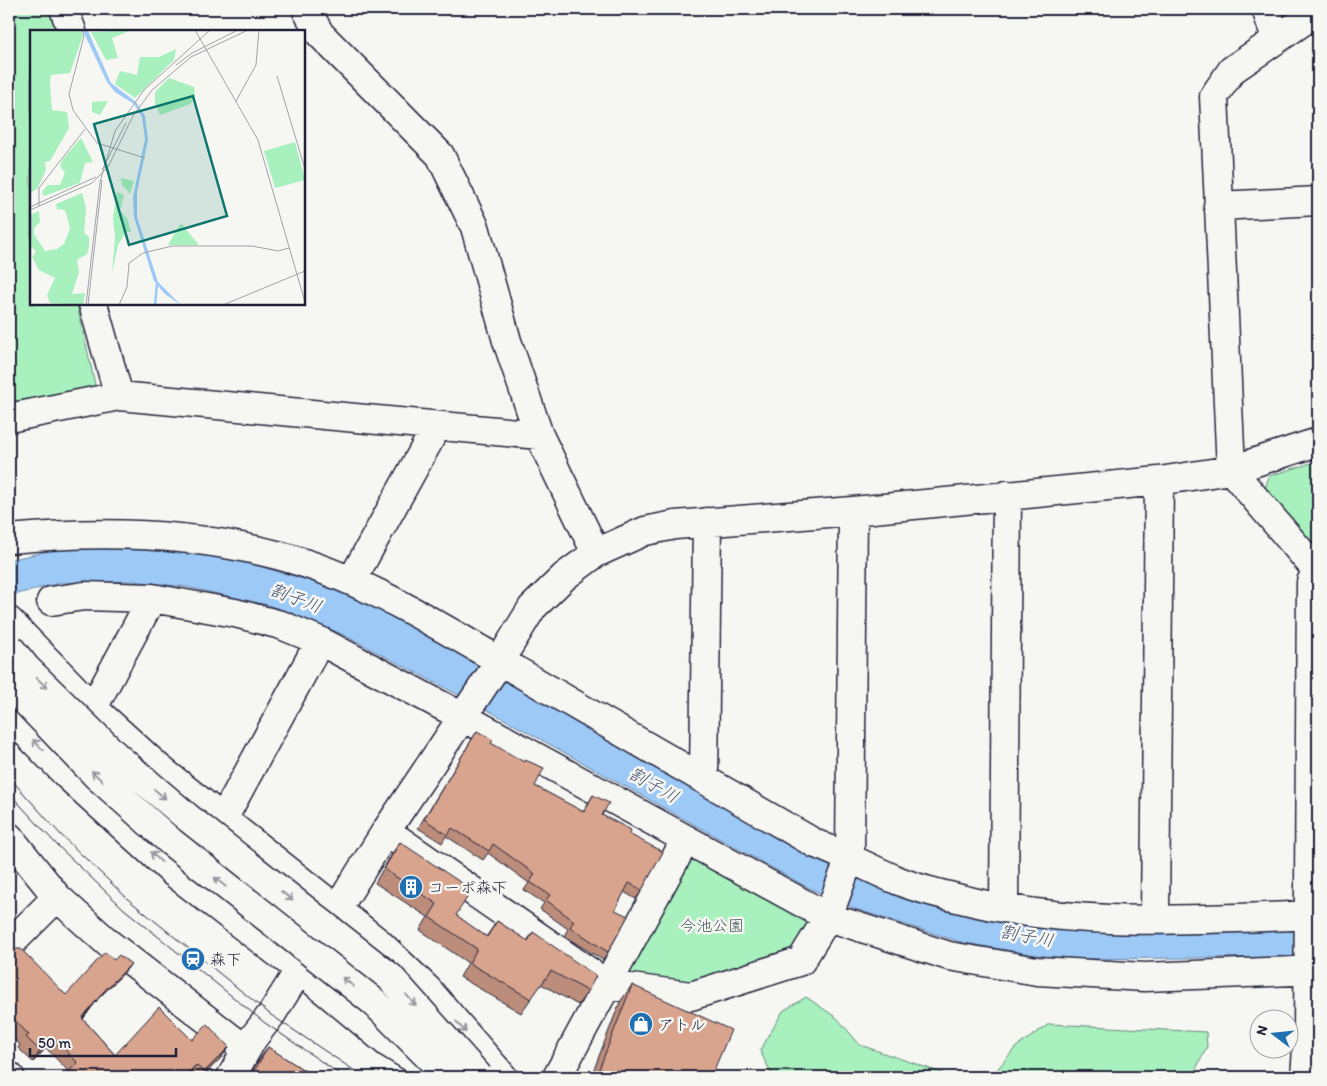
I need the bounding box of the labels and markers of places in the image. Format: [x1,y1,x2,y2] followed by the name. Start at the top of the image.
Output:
[398,874,424,900] building icon: コーポ森下
[428,878,508,897] place label: コーポ森下
[180,946,206,972] station icon: 森下
[210,950,242,969] place label: 森下
[628,1011,654,1037] shop icon: アトル
[658,1015,706,1034] place label: アトル

